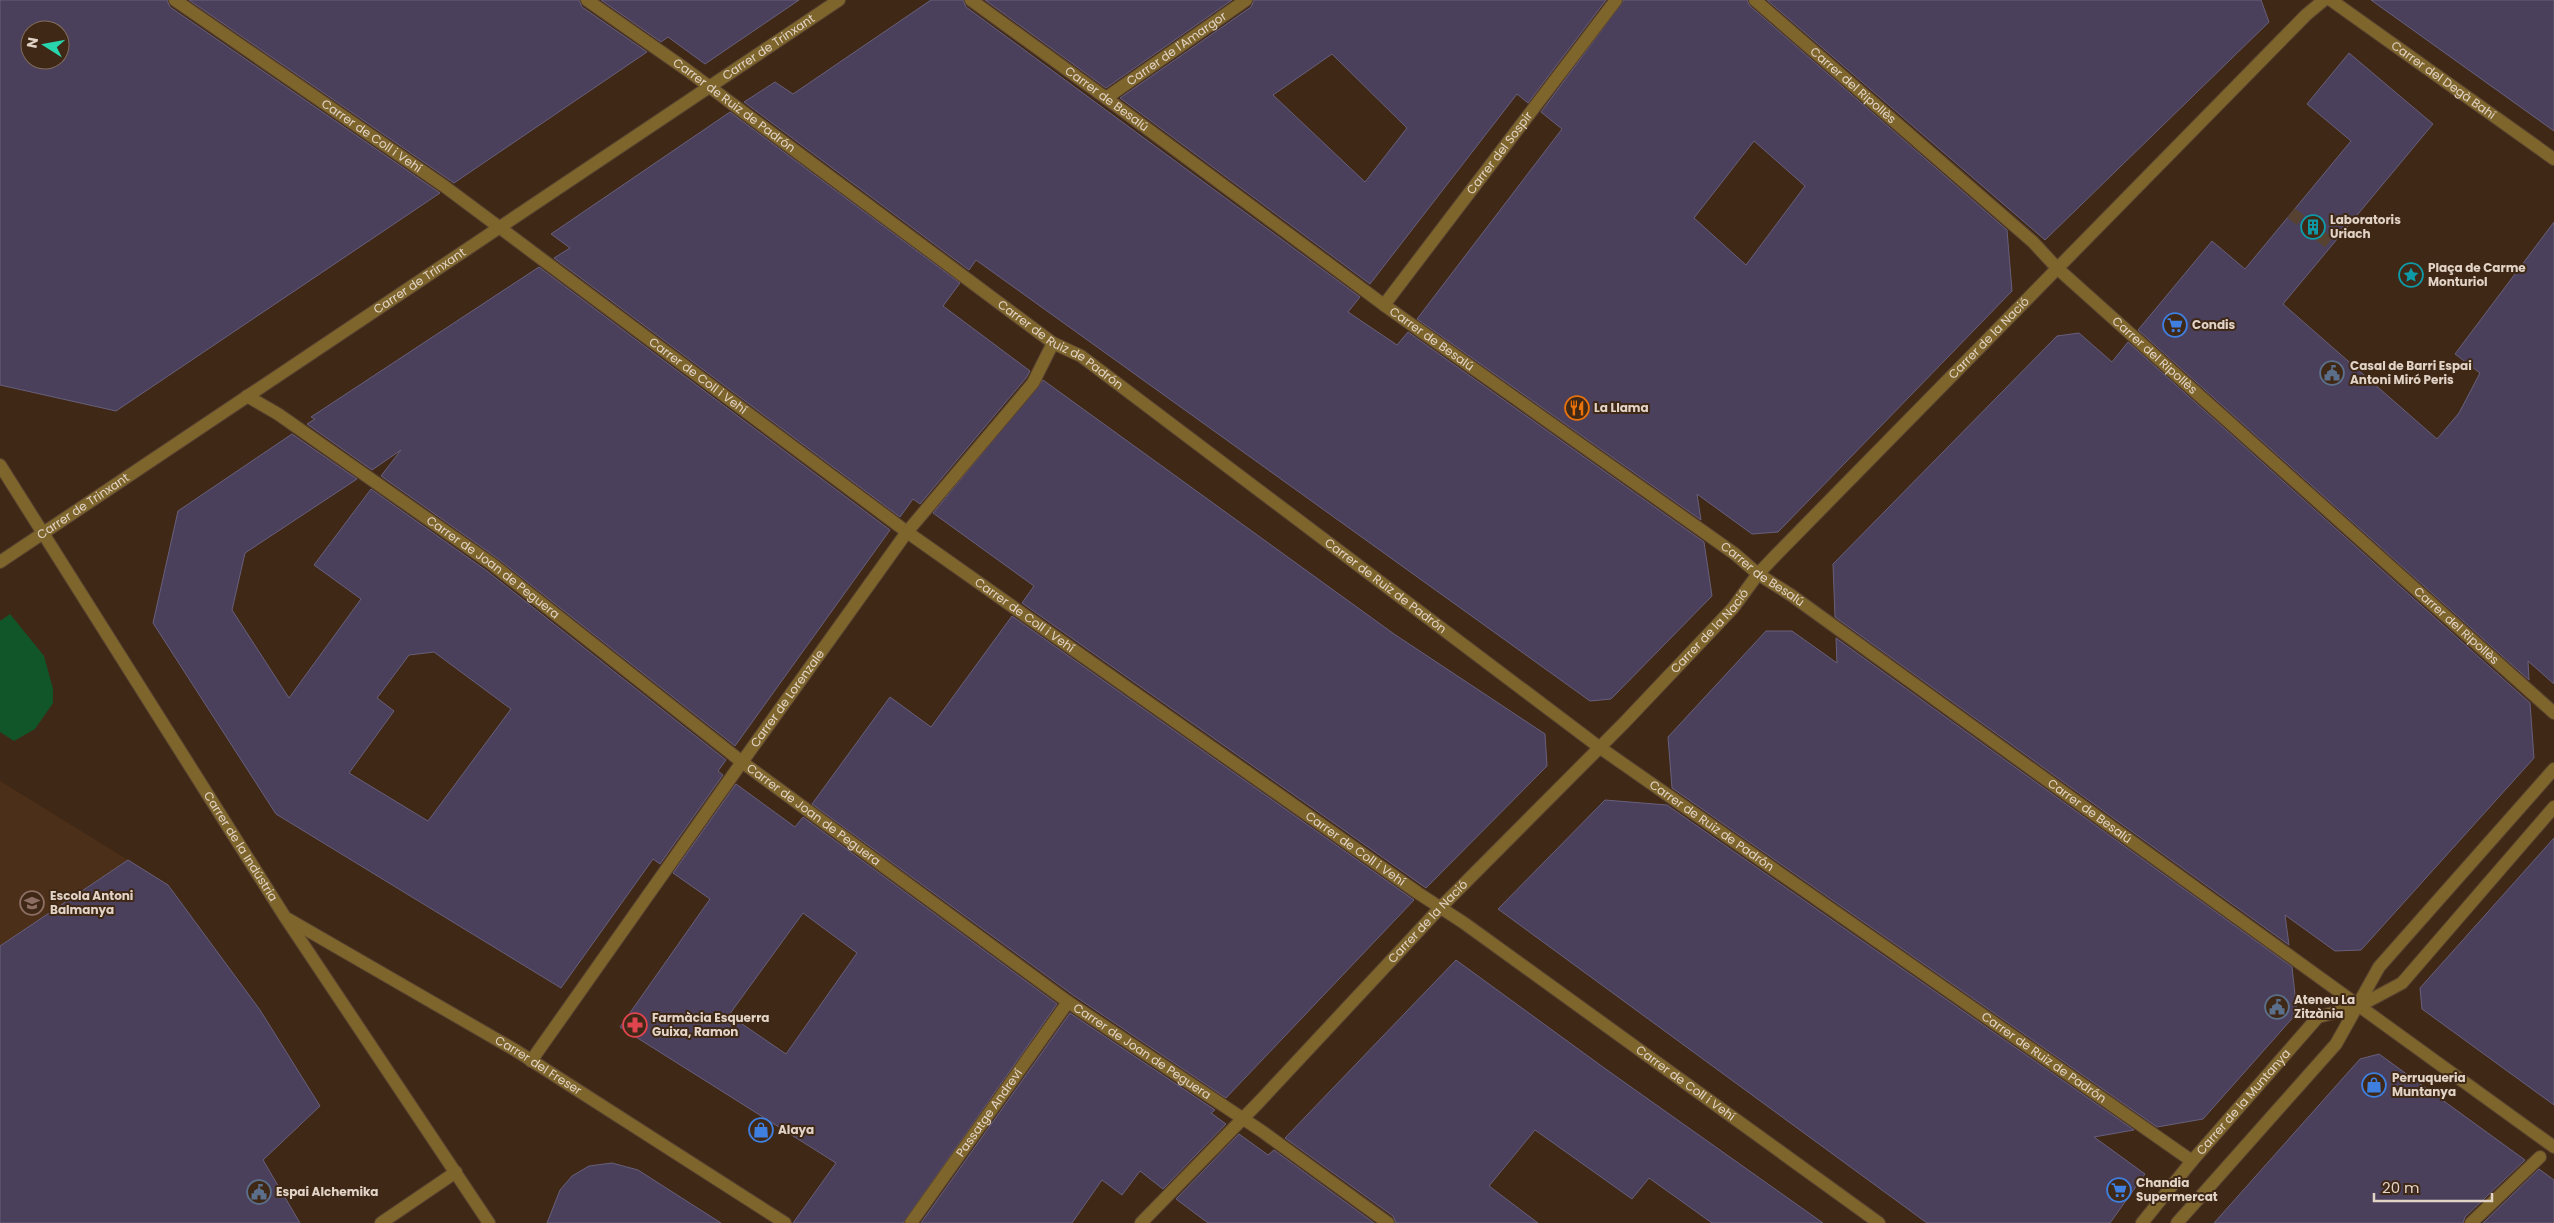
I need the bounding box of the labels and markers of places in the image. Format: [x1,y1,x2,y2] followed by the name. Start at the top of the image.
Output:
[2330,211,2401,242] place label: Laboratoris Uriach
[2300,214,2326,240] building icon: Laboratoris Uriach
[2428,259,2526,290] place label: Plaça de Carme Monturiol
[2398,262,2424,288] place icon: Plaça de Carme Monturiol
[2162,312,2188,338] supermarket icon: Condis
[2192,316,2236,333] place label: Condis
[2350,357,2472,388] place label: Casal de Barri Espai Antoni Miró Peris
[2319,360,2345,386] public building icon: Casal de Barri Espai Antoni Miró Peris
[1564,395,1590,421] restaurant icon: La Llama
[1594,399,1649,416] place label: La Llama
[50,887,133,918] place label: Escola Antoni Balmanya
[19,890,45,916] school or university icon: Escola Antoni Balmanya
[2294,991,2355,1022] place label: Ateneu La Zitzània
[2264,994,2290,1020] public building icon: Ateneu La Zitzània
[652,1009,769,1040] place label: Farmàcia Esquerra Guixa, Ramon
[622,1012,648,1038] pharmacy icon: Farmàcia Esquerra Guixa, Ramon
[2392,1069,2466,1100] place label: Perruqueria Muntanya
[2361,1072,2387,1098] shop icon: Perruqueria Muntanya
[748,1117,774,1143] shop icon: Alaya
[778,1121,814,1138] place label: Alaya
[2136,1174,2218,1205] place label: Chandia Supermercat
[2106,1177,2132,1203] supermarket icon: Chandia Supermercat
[246,1179,272,1205] public building icon: Espai Alchemika
[276,1183,379,1200] place label: Espai Alchemika

